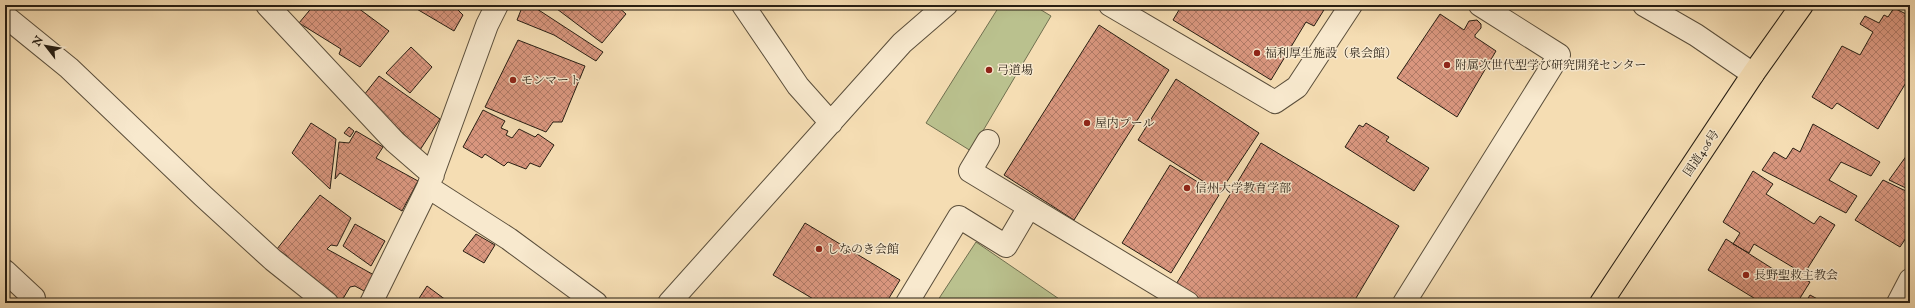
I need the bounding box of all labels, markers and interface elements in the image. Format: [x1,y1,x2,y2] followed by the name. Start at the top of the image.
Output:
[26,26,66,66] north arrow
[29,33,47,50] text: N
[1265,46,1397,61] place label: 福利厚生施設（泉会館）
[1252,48,1262,58] marker: 福利厚生施設（泉会館）
[1455,58,1647,73] place label: 附属次世代型学び研究開発センター
[1442,60,1452,70] marker: 附属次世代型学び研究開発センター
[997,63,1033,78] place label: 弓道場
[984,65,994,75] marker: 弓道場
[521,73,581,88] place label: モンマート
[508,75,518,85] marker: モンマート
[1095,116,1154,131] place label: 屋内プール
[1082,118,1092,128] marker: 屋内プール
[1680,127,1722,179] street label: 国道406号
[1195,181,1291,196] place label: 信州大学教育学部
[1182,183,1192,193] marker: 信州大学教育学部
[827,242,899,257] place label: しなのき会館
[814,244,824,254] marker: しなのき会館
[1754,268,1838,283] place label: 長野聖救主教会
[1741,270,1751,280] marker: 長野聖救主教会

